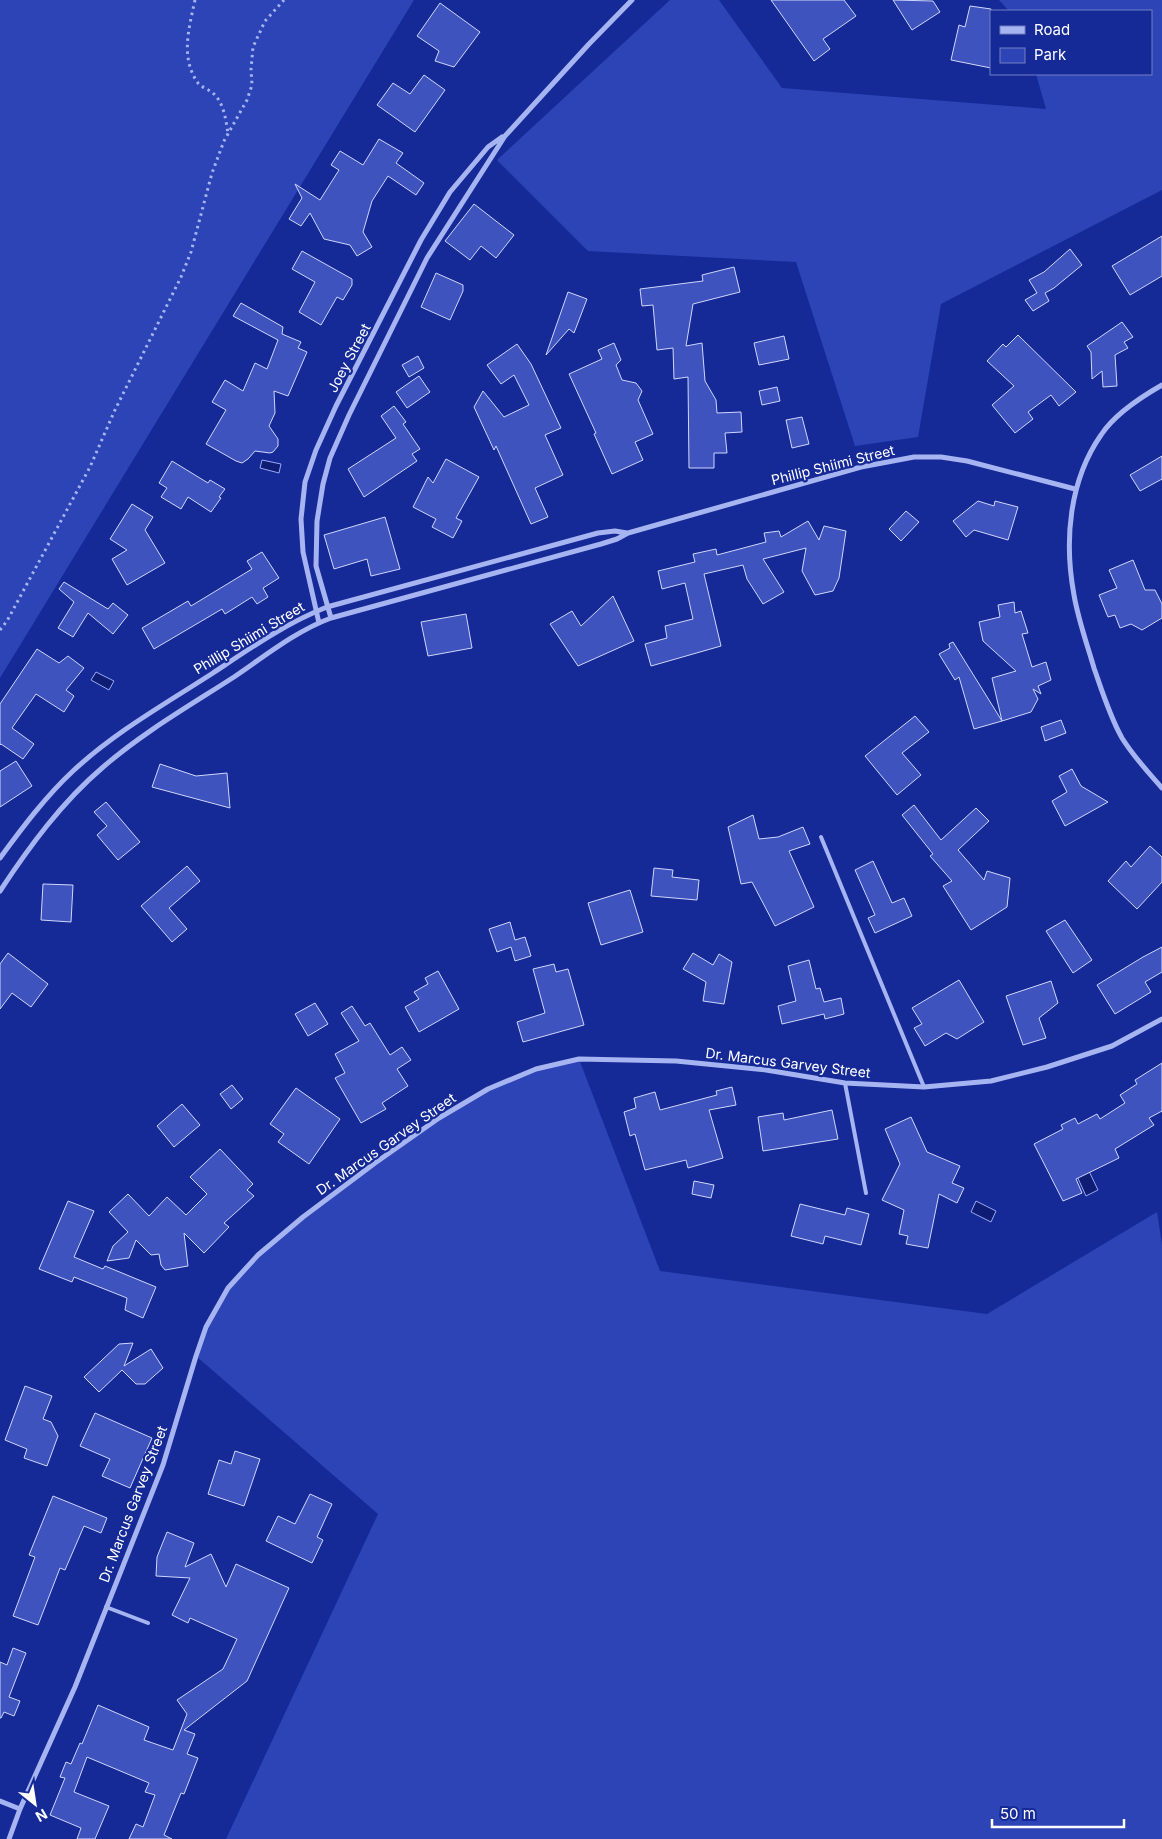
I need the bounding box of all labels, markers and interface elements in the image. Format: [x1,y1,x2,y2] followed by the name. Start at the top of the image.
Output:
[990,10,1152,75] legend
[1034,20,1070,39] text: Road
[1034,45,1067,64] text: Park
[323,320,374,395] street label: Joey Street
[769,441,897,488] street label: Phillip Shiimi Street
[190,598,308,677] street label: Phillip Shiimi Street
[705,1044,872,1081] street label: Dr. Marcus Garvey Street
[313,1089,459,1198] street label: Dr. Marcus Garvey Street
[95,1423,170,1584] street label: Dr. Marcus Garvey Street
[10,1779,60,1829] north arrow
[992,1796,1124,1828] scale bar
[1000,1804,1036,1823] text: 50 m
[33,1806,51,1826] text: N

